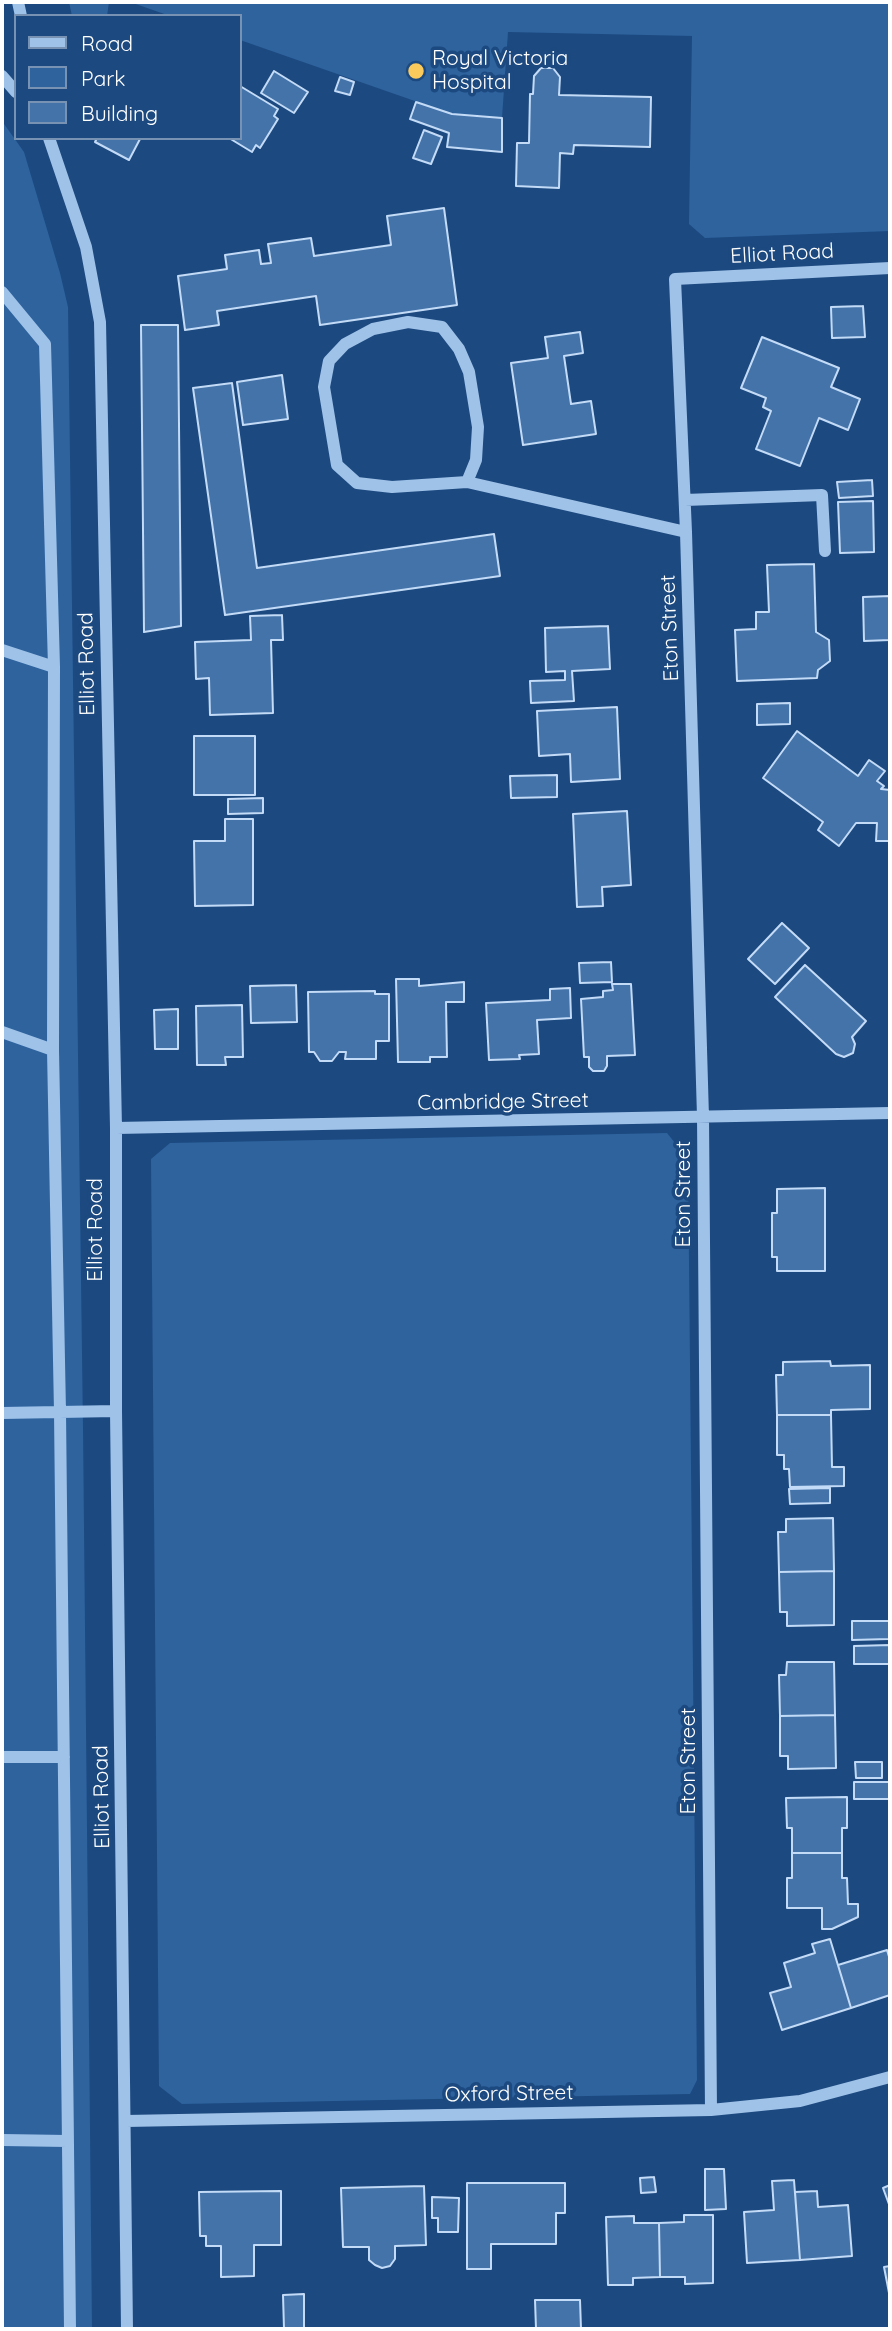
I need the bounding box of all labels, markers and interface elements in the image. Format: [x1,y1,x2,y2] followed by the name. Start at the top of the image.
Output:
[14,14,242,140] legend
[81,30,133,56] text: Road
[432,46,568,96] place label: Royal Victoria Hospital
[406,61,426,81] marker: Royal Victoria Hospital
[81,65,125,91] text: Park
[81,100,158,126] text: Building
[730,239,834,269] street label: Elliot Road
[656,574,684,682] street label: Eton Street
[73,612,101,716] street label: Elliot Road
[417,1088,589,1116] street label: Cambridge Street
[671,1141,697,1247] street label: Eton Street
[83,1178,109,1282] street label: Elliot Road
[676,1708,702,1814] street label: Eton Street
[88,1745,116,1849] street label: Elliot Road
[444,2080,574,2108] street label: Oxford Street

